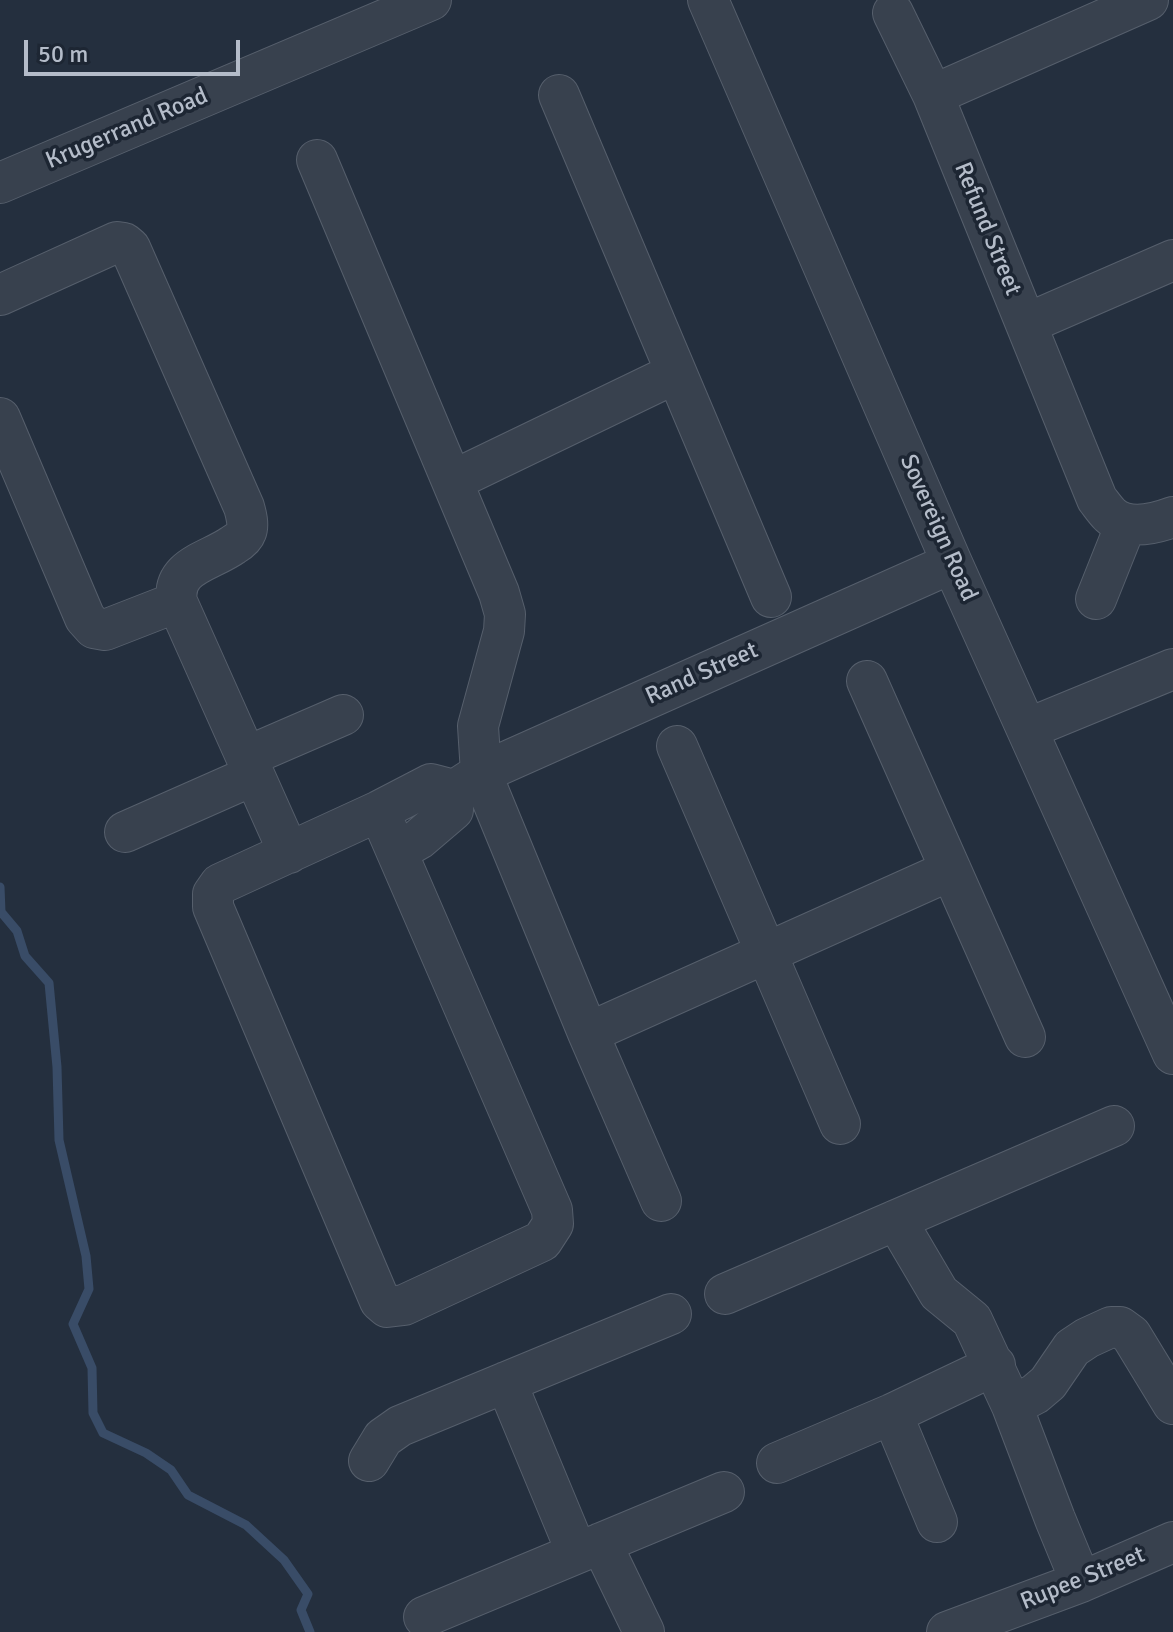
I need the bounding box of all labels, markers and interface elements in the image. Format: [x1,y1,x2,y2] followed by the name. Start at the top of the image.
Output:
[28,24,244,74] scale bar
[38,39,88,69] text: 50 m
[42,82,212,176] street label: Krugerrand Road
[947,158,1027,300] street label: Refund Street
[893,450,983,606] street label: Sovereign Road
[641,636,763,712] street label: Rand Street
[1017,1541,1149,1617] street label: Rupee Street

